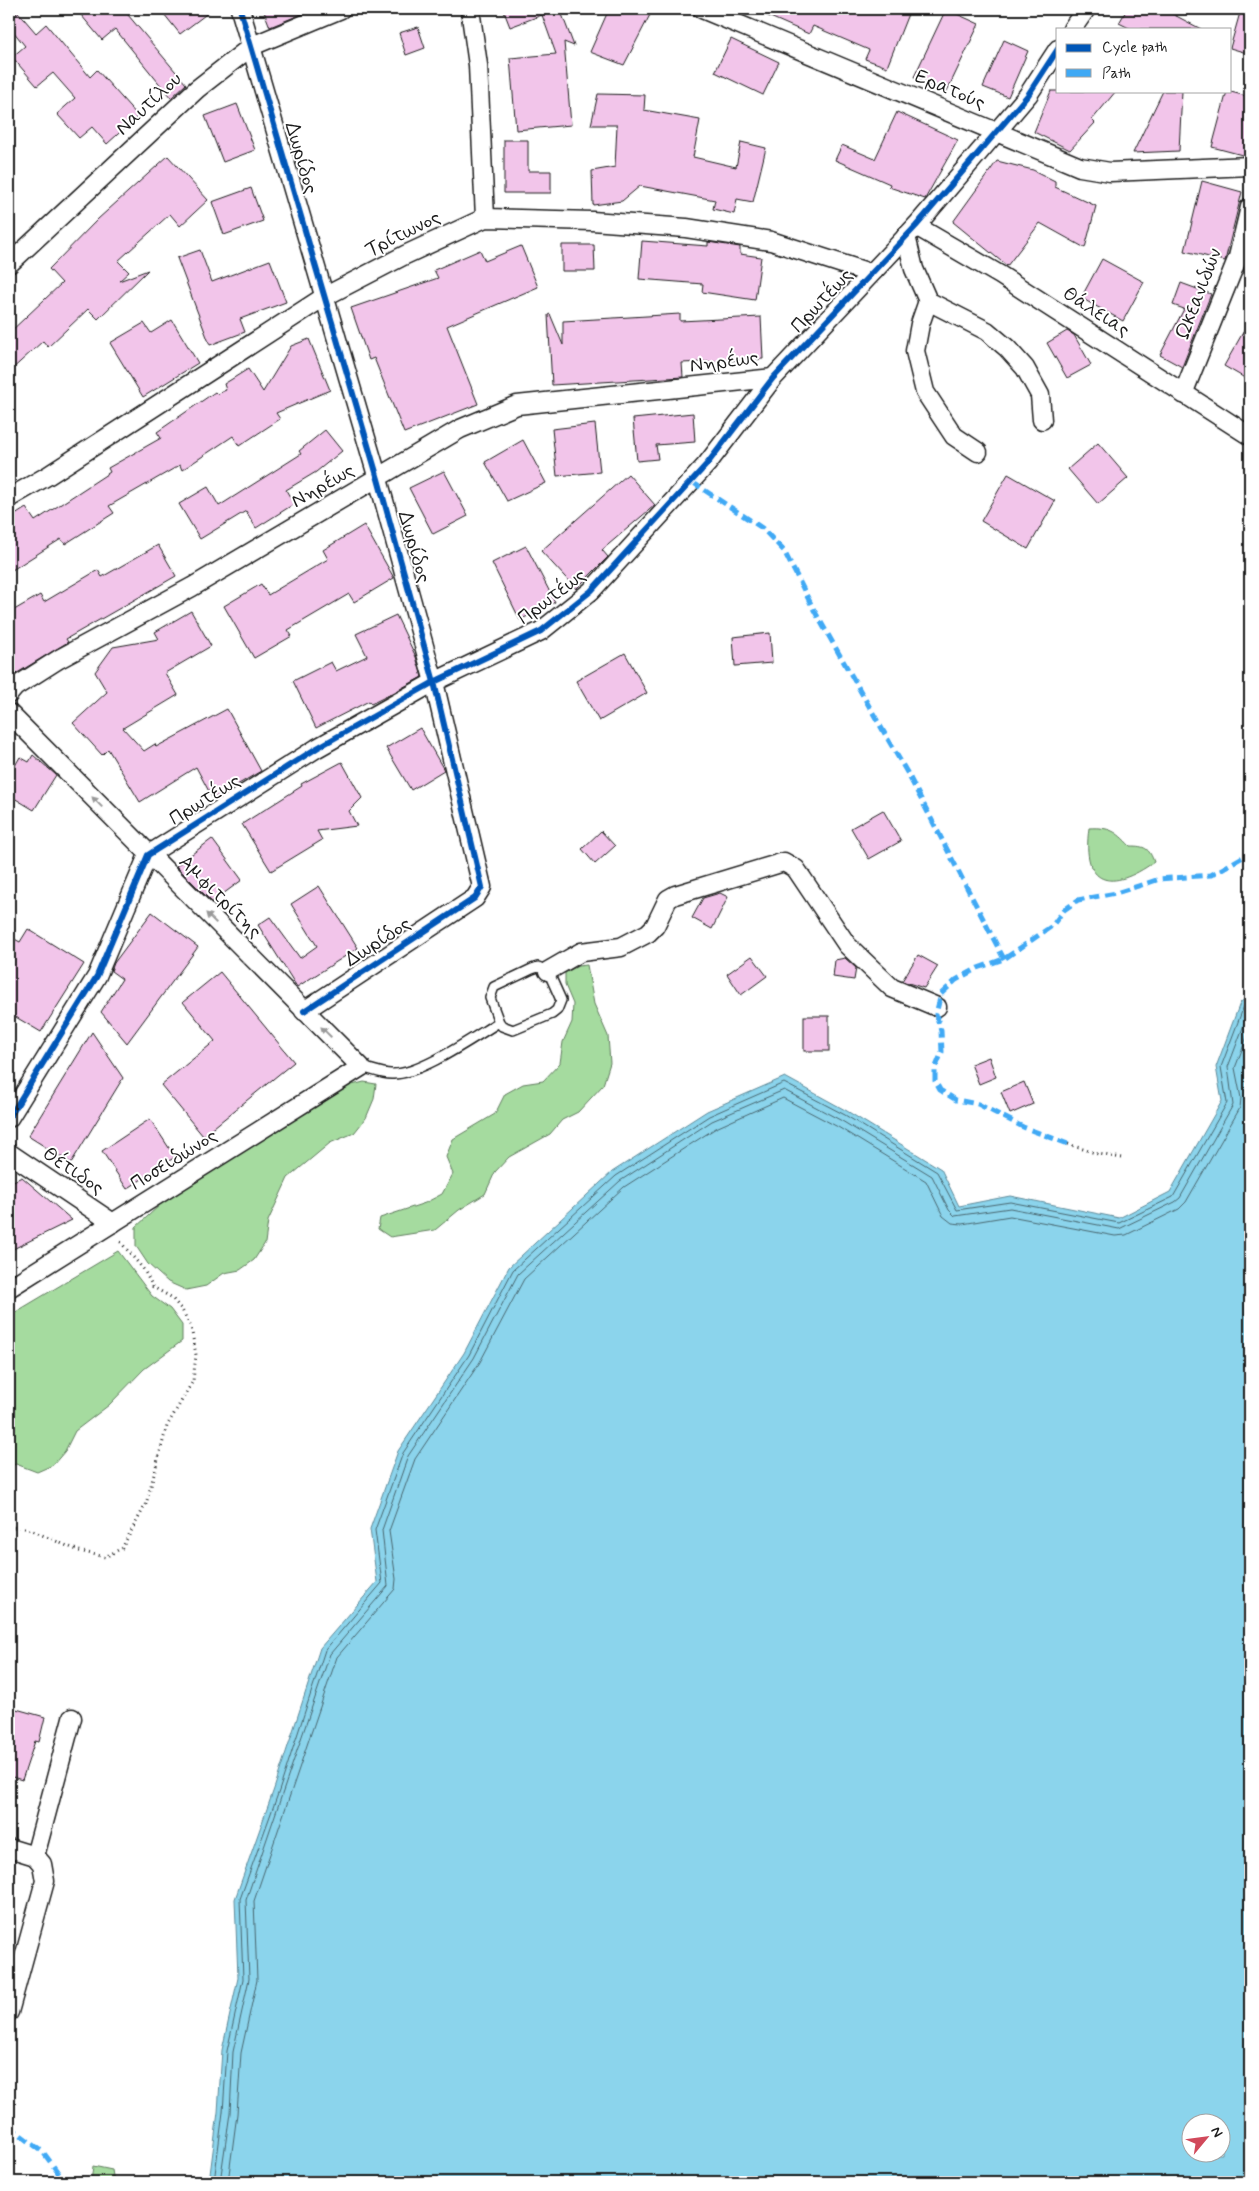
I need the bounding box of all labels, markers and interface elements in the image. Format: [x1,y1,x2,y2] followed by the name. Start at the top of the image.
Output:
[1056,28,1232,92] legend
[1102,38,1167,58] text: Cycle path
[911,63,990,117] street label: Ερατούς
[1102,64,1131,84] text: Path
[110,66,188,142] street label: Ναυτίλου
[278,119,324,197] street label: Δωρίδος
[361,204,445,264] street label: Τρίτωνος
[1169,244,1229,344] street label: Ωκεανιδών
[785,262,859,339] street label: Πρωτέως
[1057,280,1135,344] street label: Θάλειας
[688,344,760,380] street label: Νηρέως
[286,457,360,515] street label: Νηρέως
[391,508,437,586] street label: Δωρίδος
[512,562,592,632] street label: Πρωτέως
[164,767,246,833] street label: Πρωτέως
[91,797,103,809] one-way arrow
[172,849,268,945] street label: Αμφιτρίτης
[340,910,416,973] street label: Δωρίδος
[205,912,217,924] one-way arrow
[320,1027,332,1039] one-way arrow
[125,1122,223,1197] street label: Ποσειδώνος
[37,1141,109,1202] street label: Θέτιδος
[1182,2114,1232,2164] north arrow
[1206,2124,1227,2141] text: N

